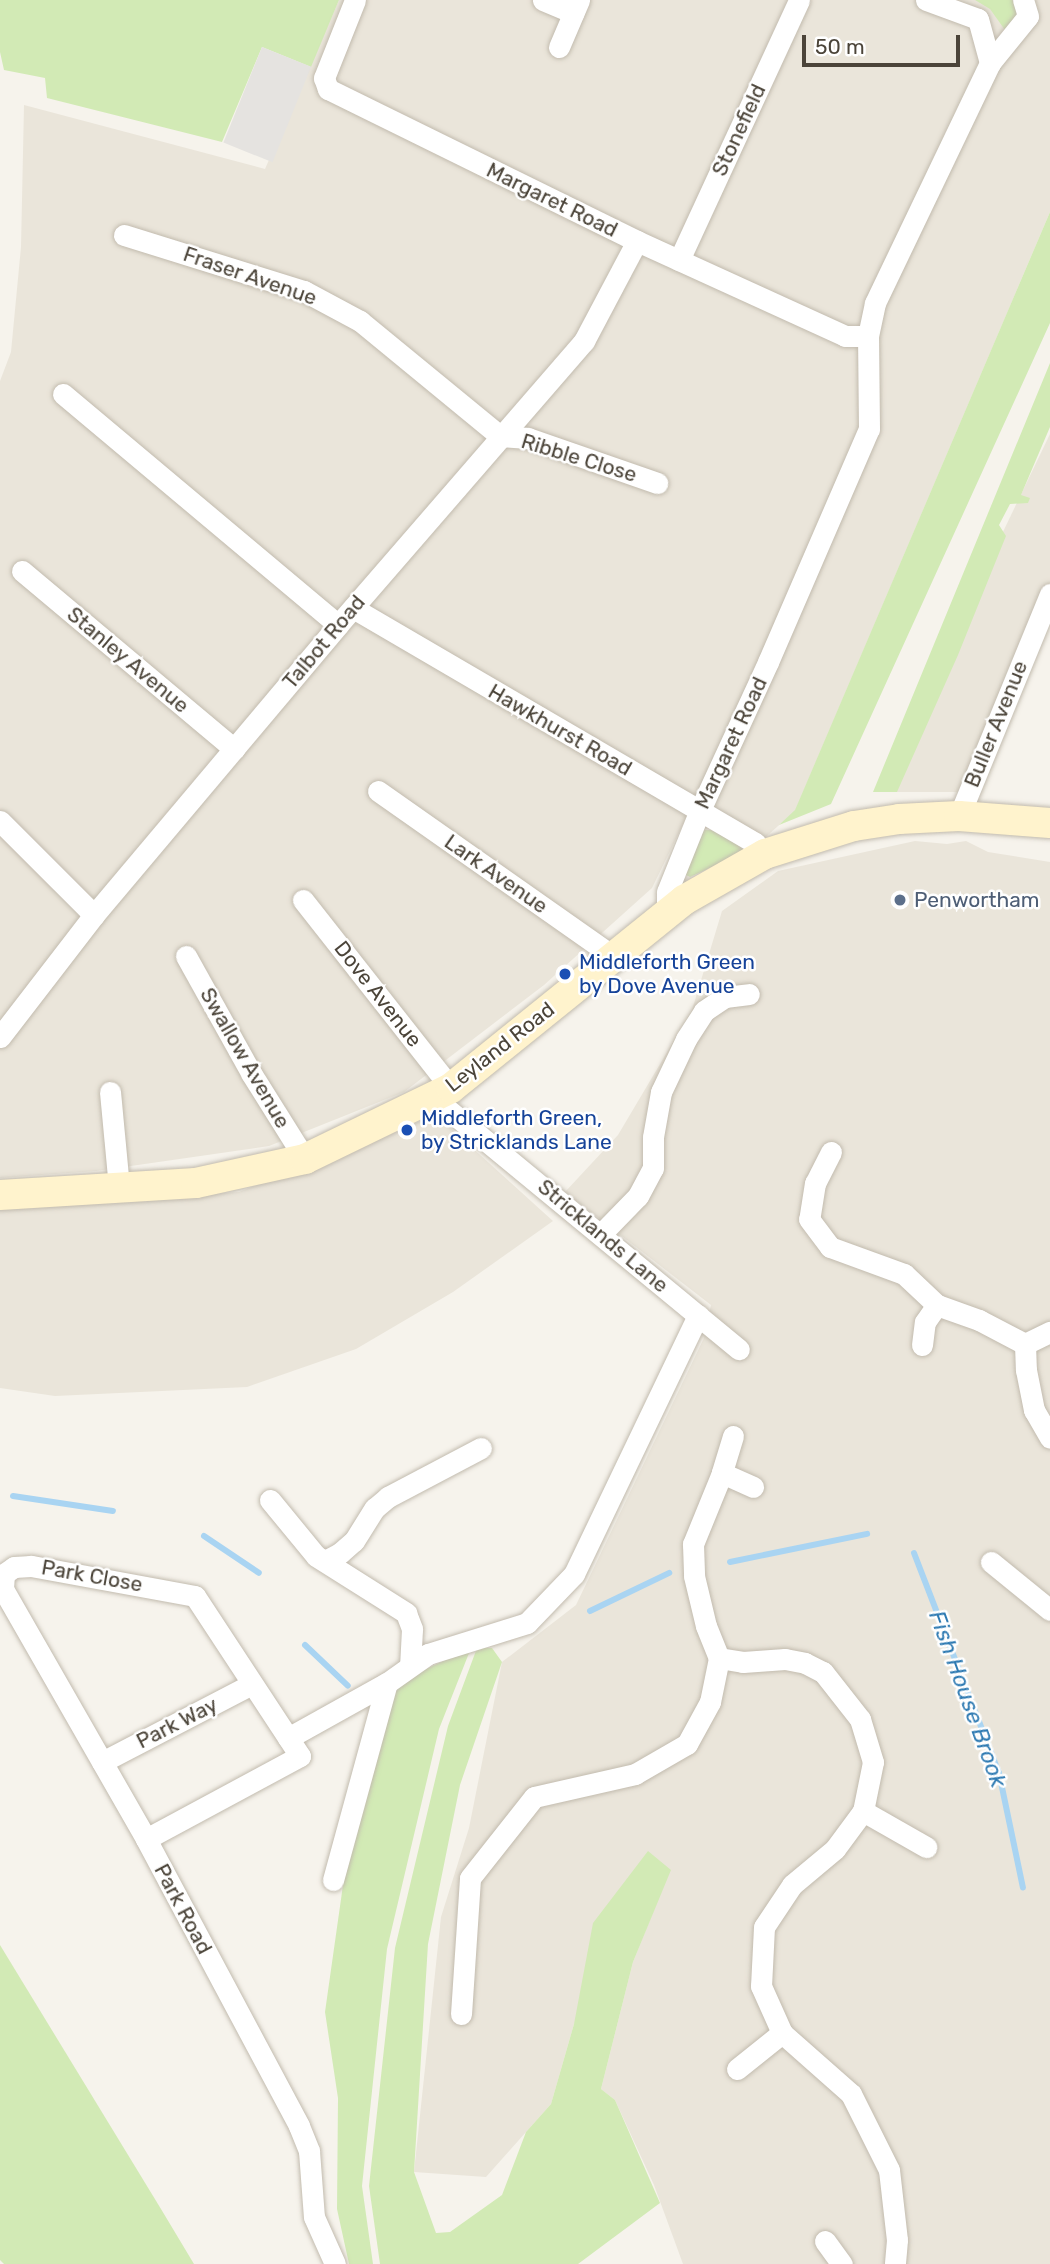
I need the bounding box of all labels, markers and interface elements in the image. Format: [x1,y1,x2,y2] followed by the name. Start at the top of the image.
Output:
[805,21,962,65] scale bar
[815,34,865,59] text: 50 m
[707,80,771,180] street label: Stonefield
[482,157,622,243] street label: Margaret Road
[179,241,321,311] street label: Fraser Avenue
[518,428,640,488] street label: Ribble Close
[278,590,370,694] street label: Talbot Road
[62,601,194,719] street label: Stanley Avenue
[959,657,1033,791] street label: Buller Avenue
[689,673,773,813] street label: Margaret Road
[484,679,636,781] street label: Hawkhurst Road
[439,829,553,919] street label: Lark Avenue
[914,887,1040,913] place label: Penwortham
[892,892,908,908] marker: Penwortham
[329,936,427,1052] street label: Dove Avenue
[579,949,755,999] place label: Middleforth Green by Dove Avenue
[557,966,573,982] marker: Middleforth Green by Dove Avenue
[194,983,296,1133] street label: Swallow Avenue
[440,997,560,1097] street label: Leyland Road
[421,1105,612,1155] place label: Middleforth Green, by Stricklands Lane
[399,1122,415,1138] marker: Middleforth Green, by Stricklands Lane
[533,1174,673,1298] street label: Stricklands Lane
[39,1555,145,1597] street label: Park Close
[923,1607,1013,1791] water label: Fish House Brook
[132,1692,222,1754] street label: Park Way
[149,1860,217,1958] street label: Park Road

